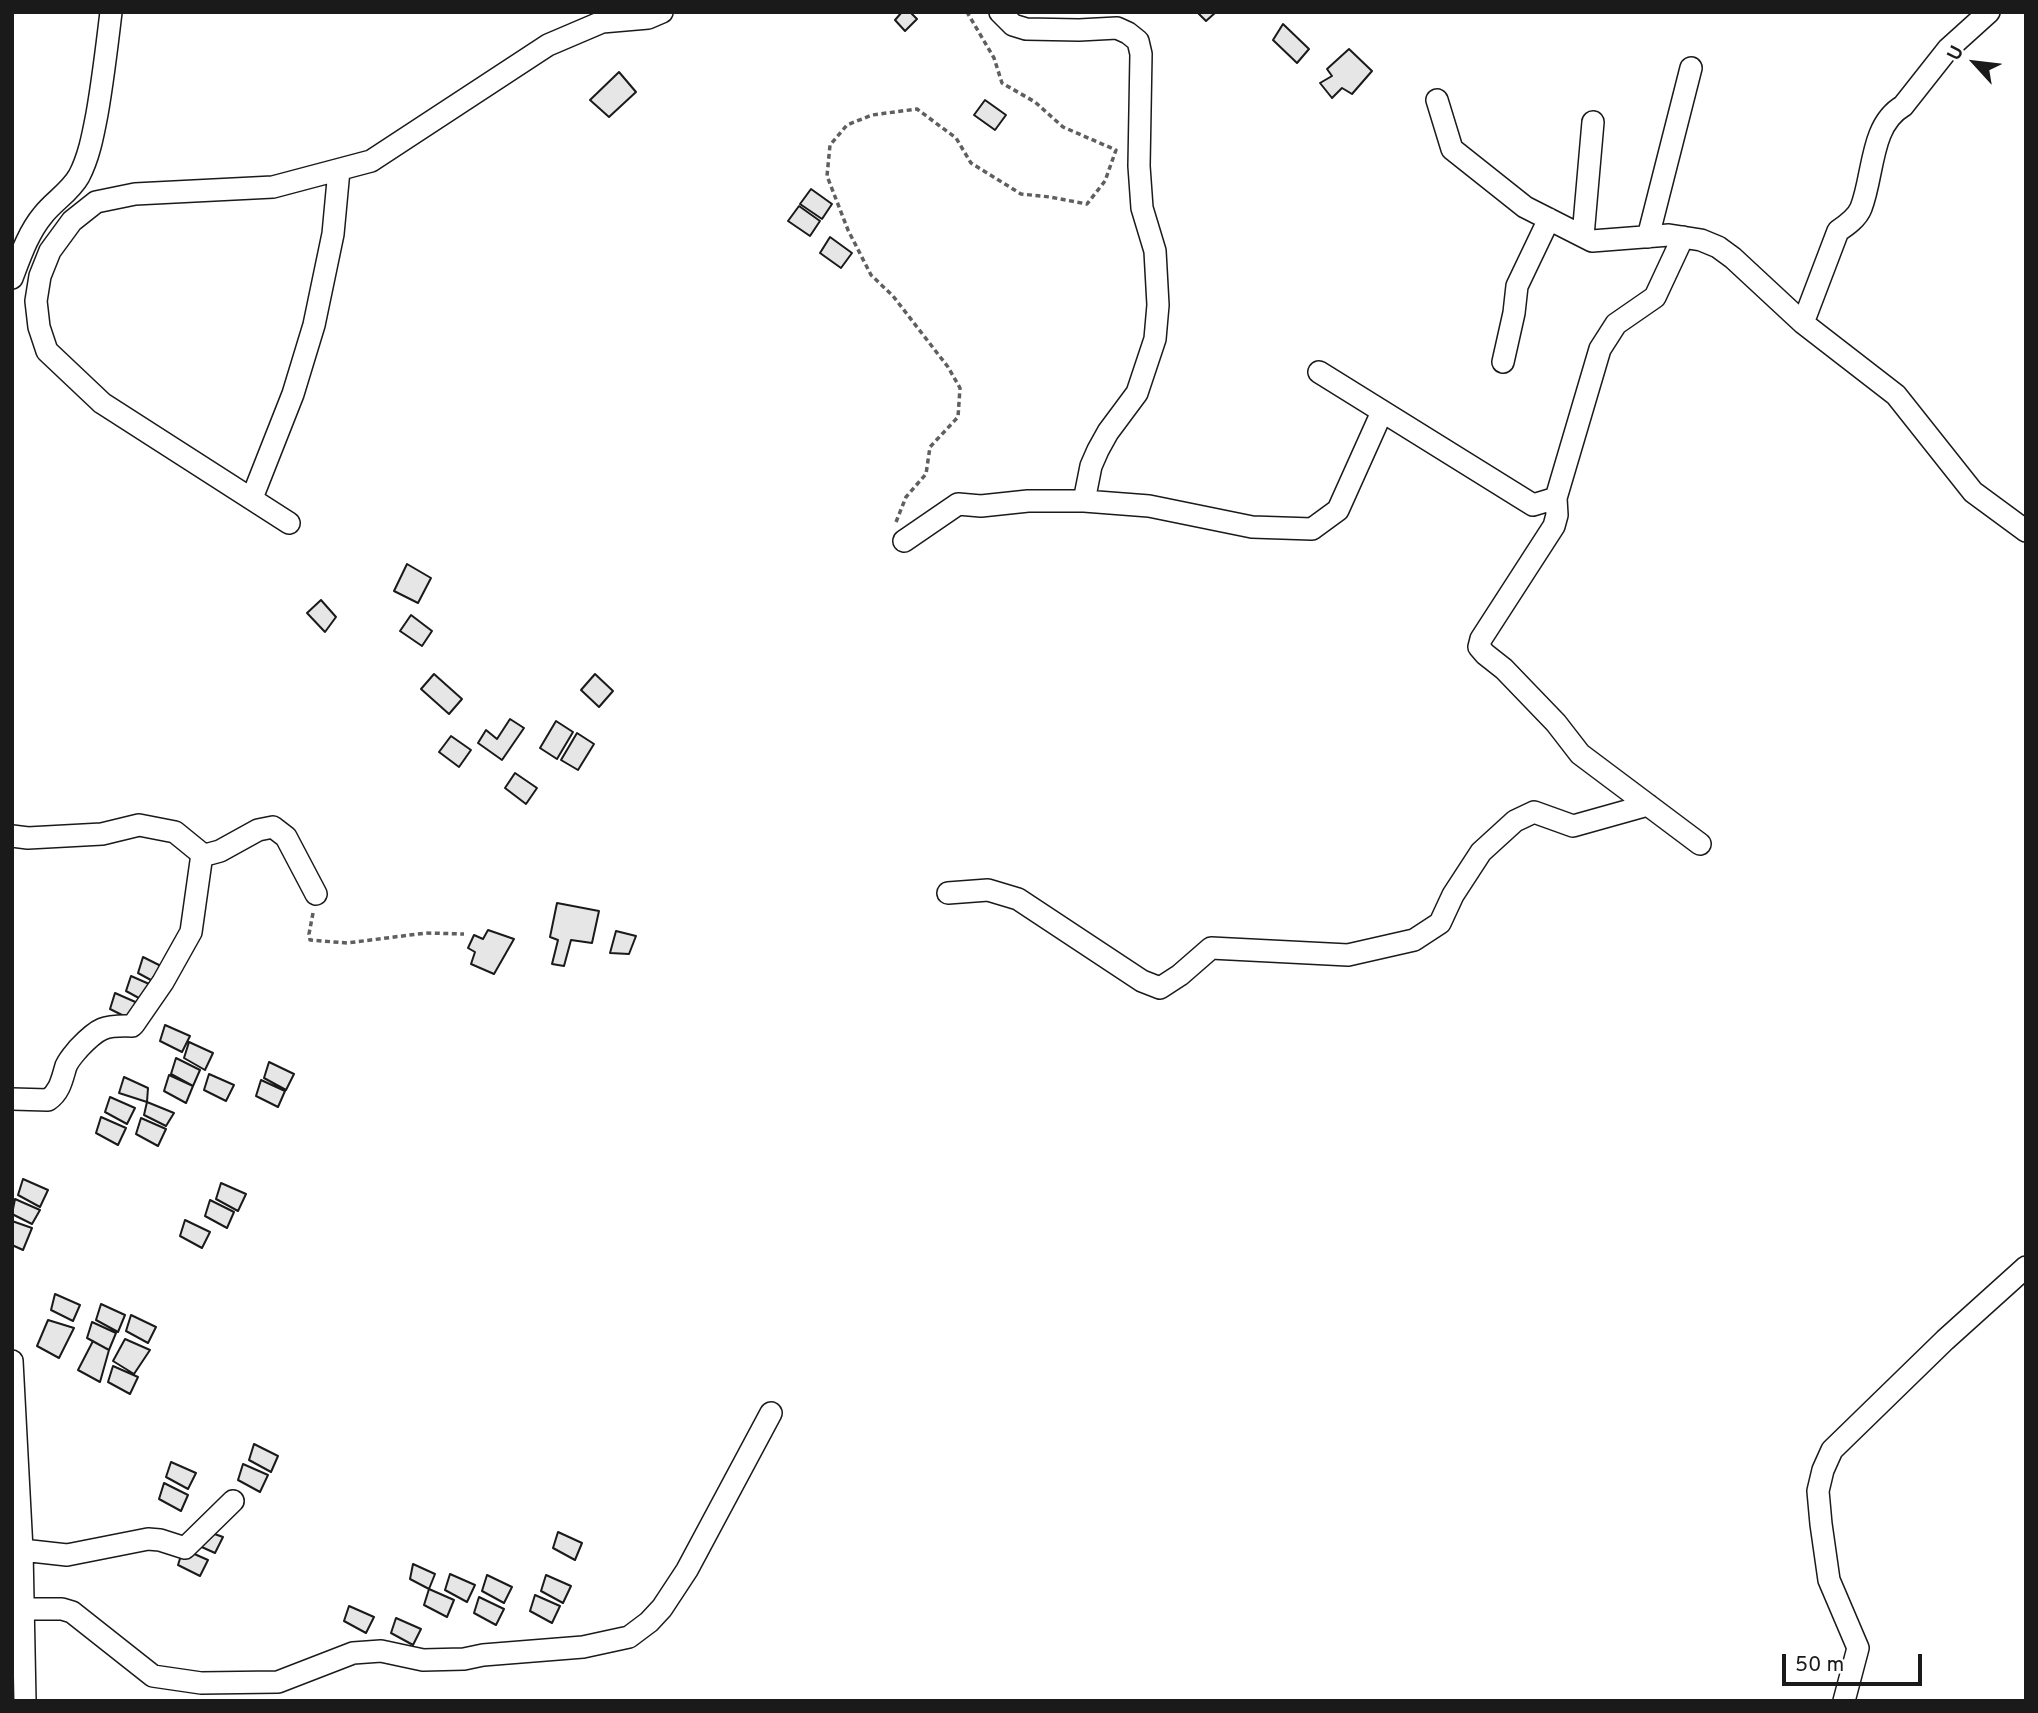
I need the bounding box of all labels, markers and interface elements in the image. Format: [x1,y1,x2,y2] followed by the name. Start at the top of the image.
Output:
[1940,28,2010,98] north arrow
[1943,42,1970,65] text: U
[1786,1640,1926,1684] scale bar
[1795,1652,1844,1679] text: 50 m

